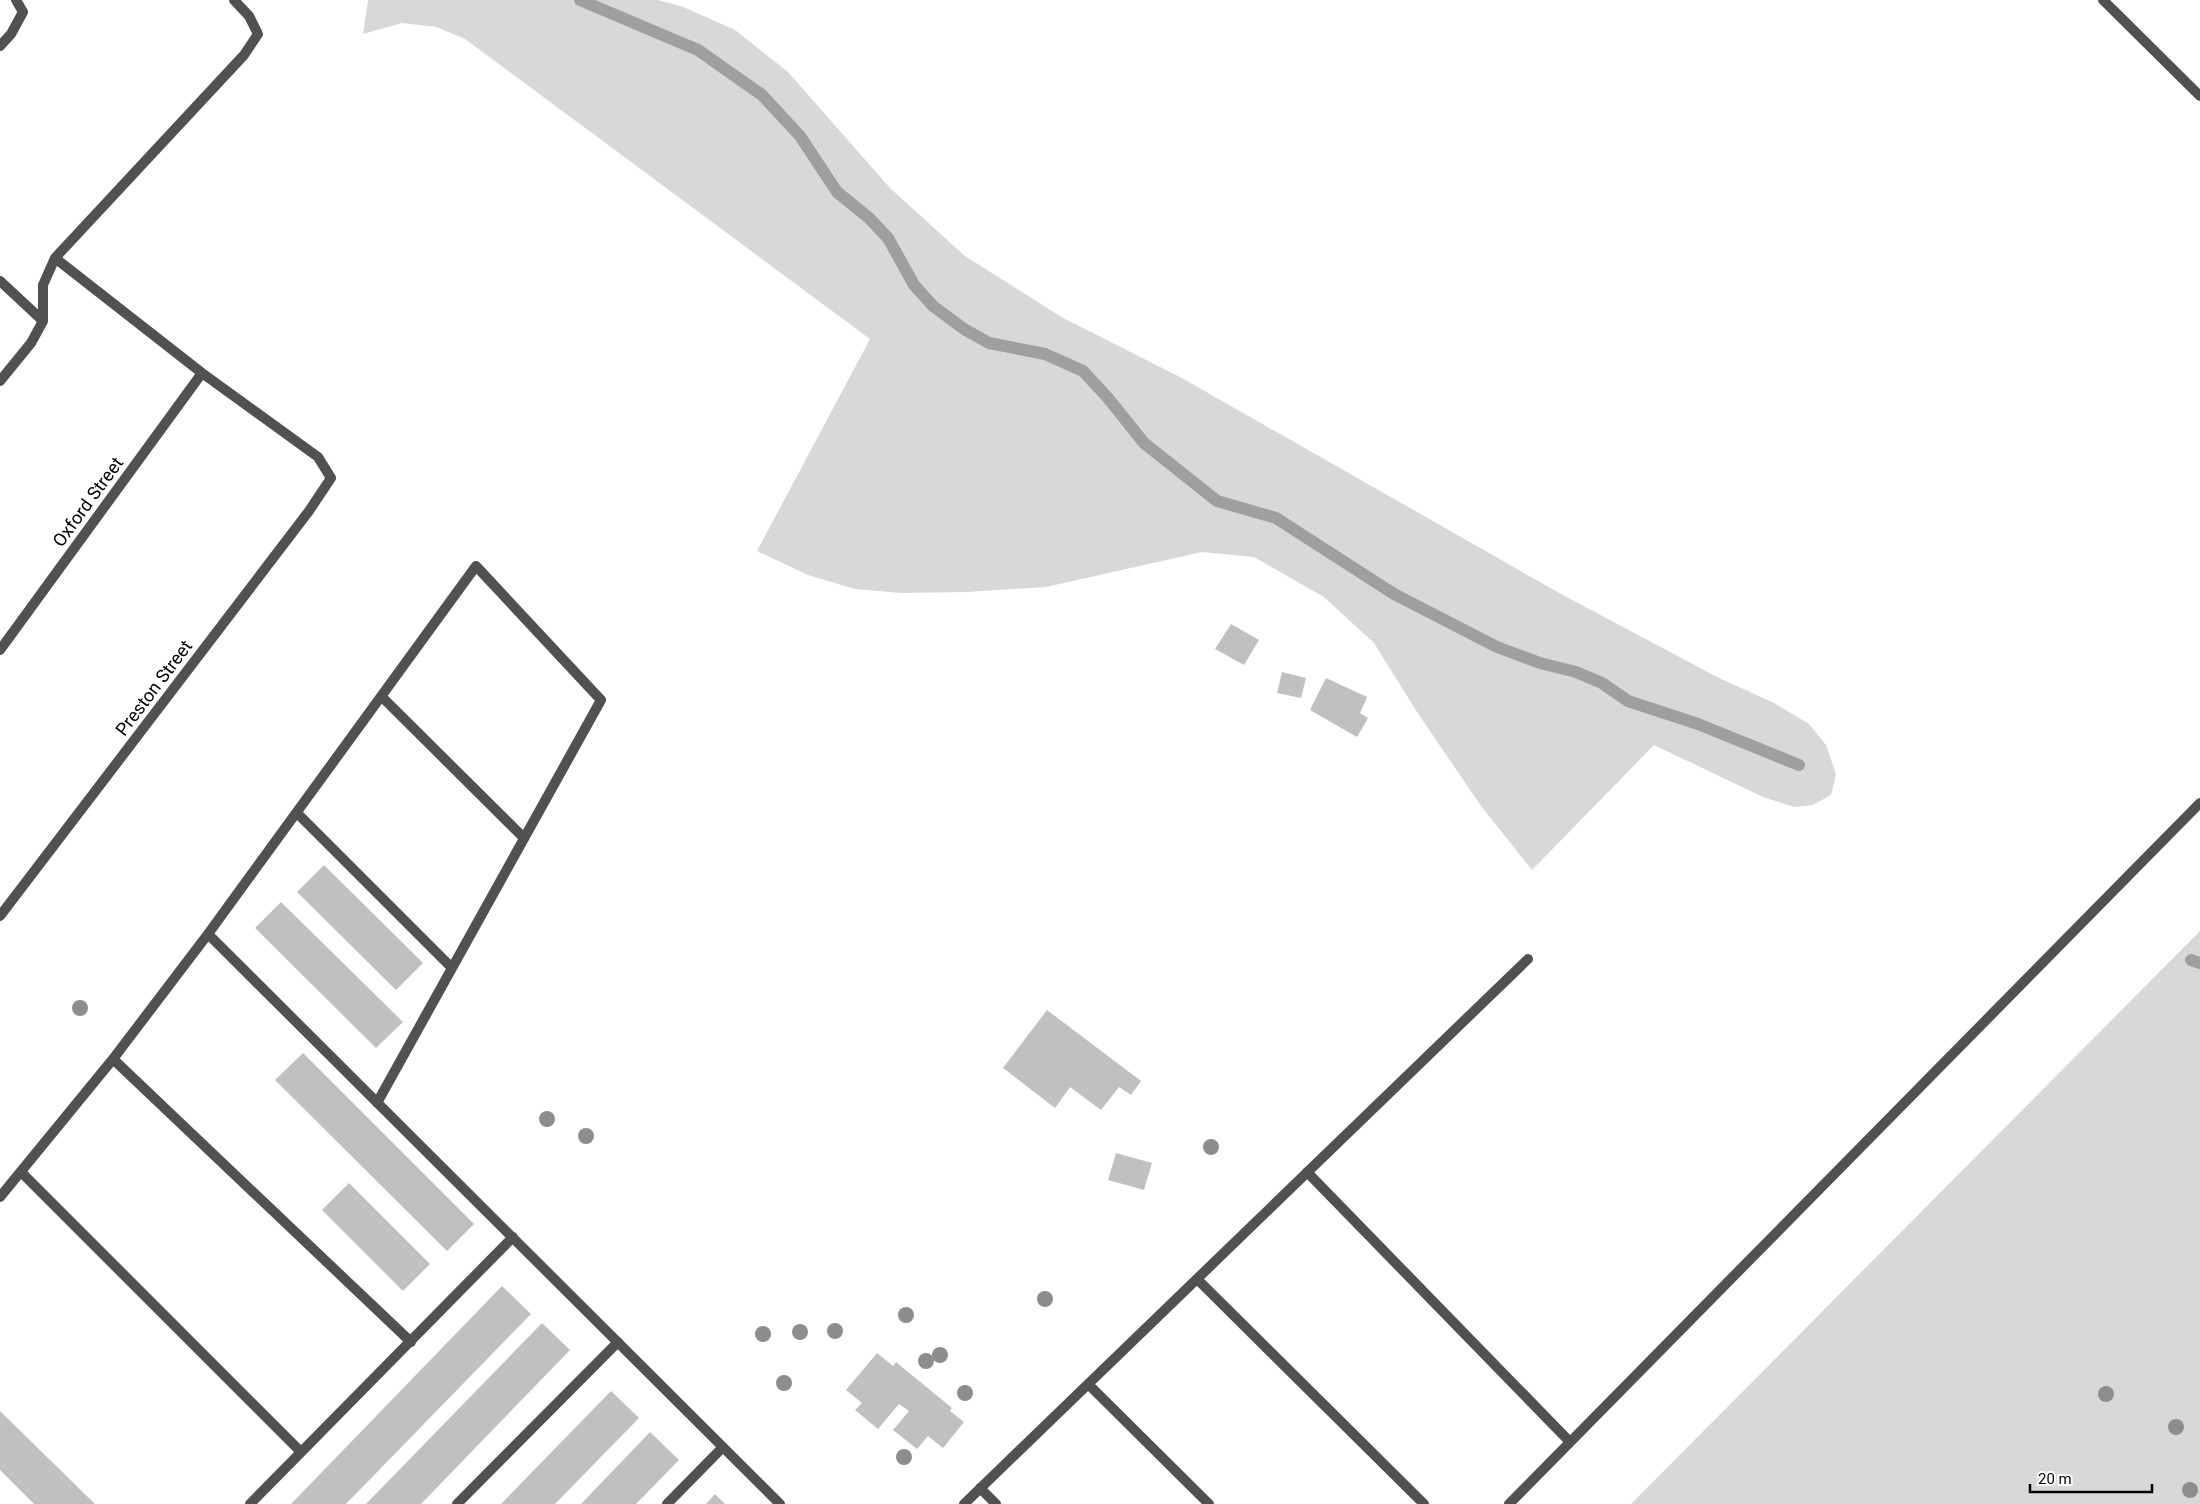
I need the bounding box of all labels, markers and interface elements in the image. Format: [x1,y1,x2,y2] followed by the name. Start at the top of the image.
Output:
[48,453,127,551] street label: Oxford Street
[111,636,196,740] street label: Preston Street
[2030,1462,2152,1494] scale bar
[2038,1470,2072,1488] text: 20 m

